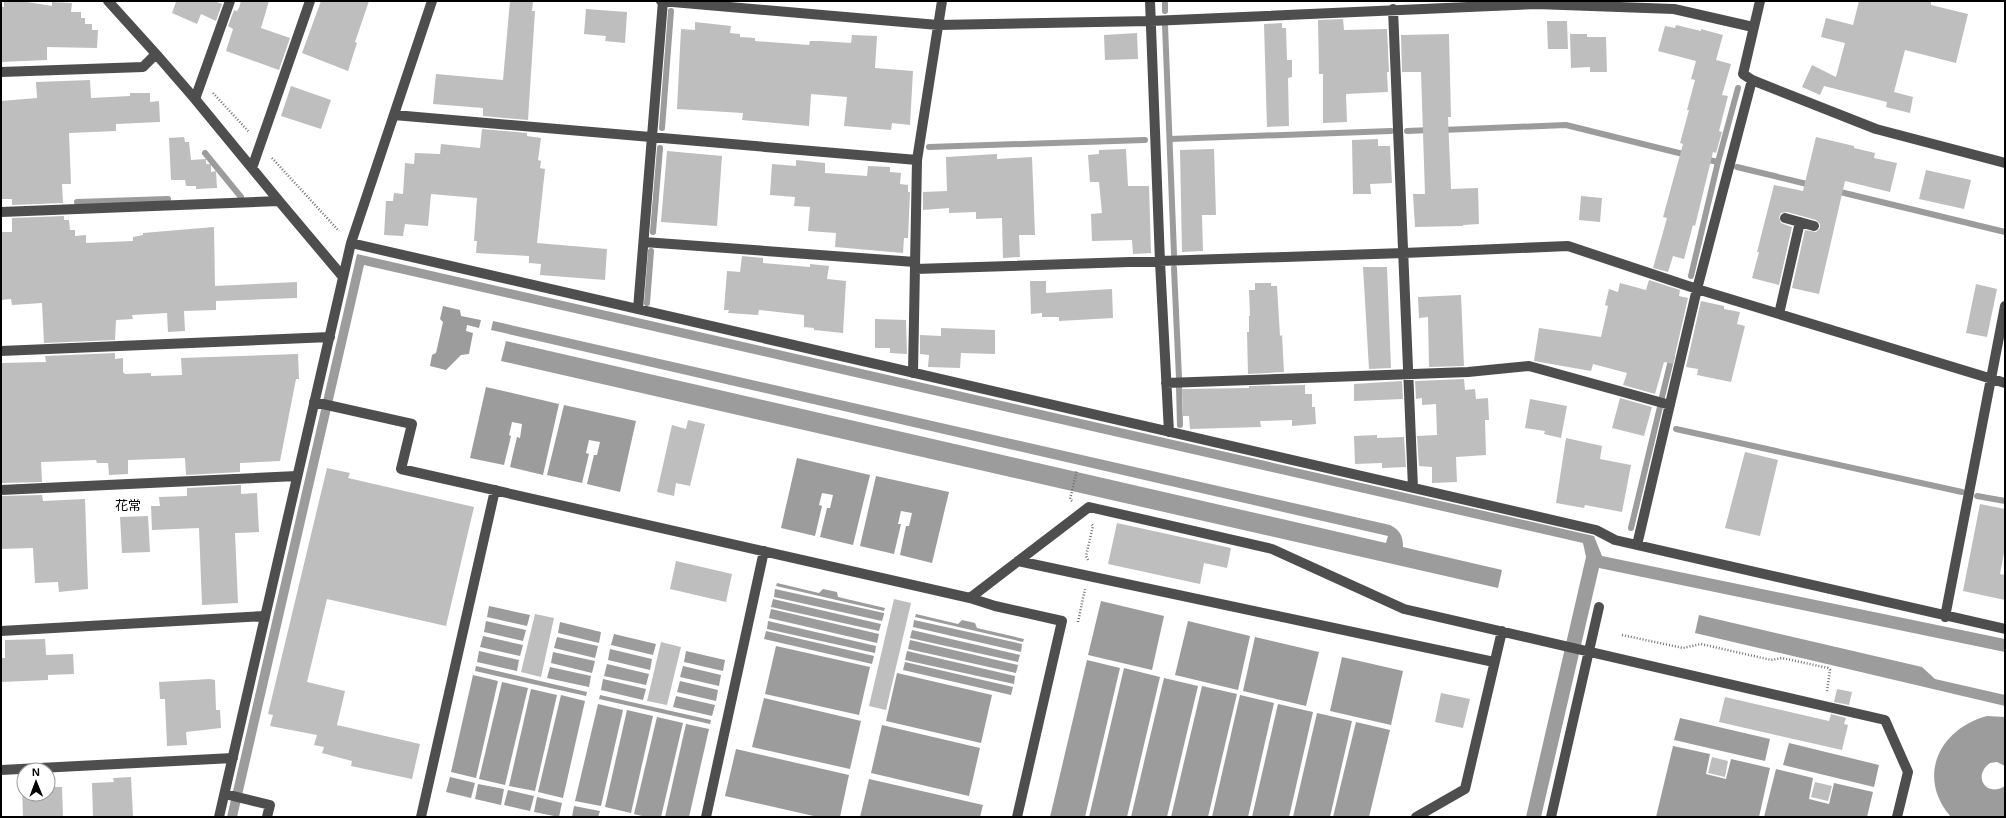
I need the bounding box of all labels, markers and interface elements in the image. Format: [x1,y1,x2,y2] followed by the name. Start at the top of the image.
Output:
[115,498,141,513] district label: 花常
[16,762,56,802] north arrow
[32,766,40,778] text: N

